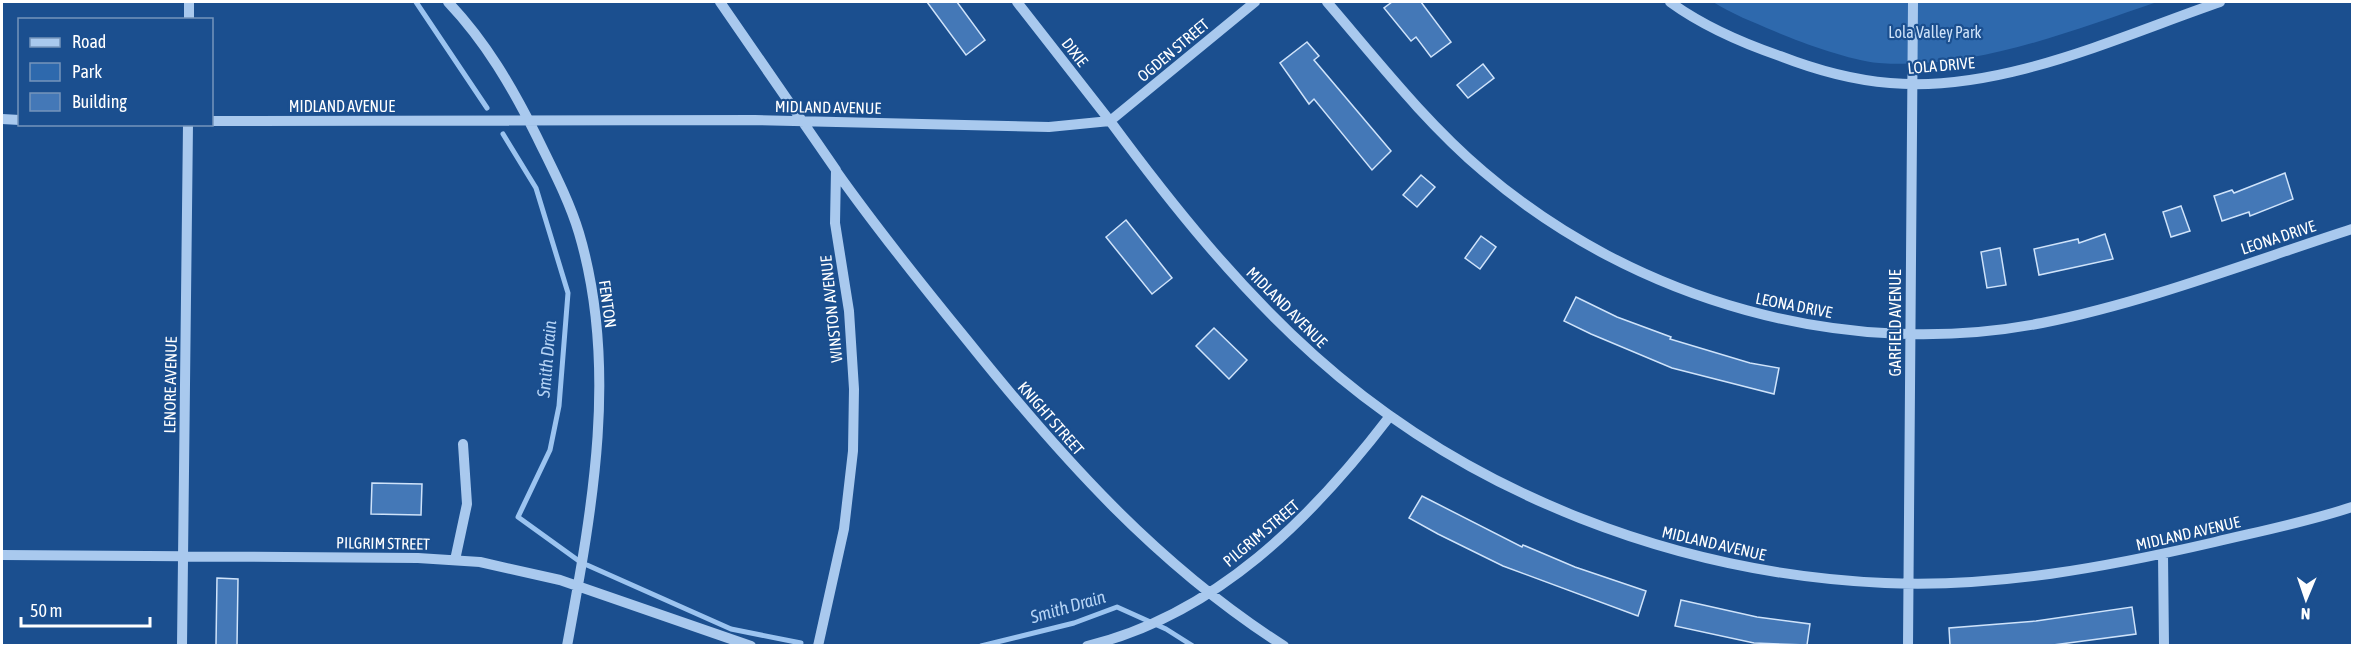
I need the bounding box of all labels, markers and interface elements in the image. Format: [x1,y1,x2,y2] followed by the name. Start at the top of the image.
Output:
[1134,15,1212,85] street label: OGDEN STREET
[18,18,213,126] legend
[1888,23,1982,42] park label: Lola Valley Park
[72,31,106,52] text: Road
[1058,34,1092,70] street label: DIXIE
[1907,53,1975,77] street label: LOLA DRIVE
[72,61,102,82] text: Park
[72,91,127,112] text: Building
[289,97,395,115] street label: MIDLAND AVENUE
[775,97,881,117] street label: MIDLAND AVENUE
[2238,216,2318,258] street label: LEONA DRIVE
[816,254,846,363] street label: WINSTON AVENUE
[1243,263,1331,351] street label: MIDLAND AVENUE
[1886,269,1904,376] street label: GARFIELD AVENUE
[596,279,620,329] street label: FENTON
[1754,289,1834,321] street label: LEONA DRIVE
[533,319,560,399] water label: Smith Drain
[160,336,180,433] street label: LENORE AVENUE
[1014,378,1088,458] street label: KNIGHT STREET
[1219,496,1303,570] street label: PILGRIM STREET
[2134,512,2242,554] street label: MIDLAND AVENUE
[1660,522,1768,564] street label: MIDLAND AVENUE
[336,533,430,553] street label: PILGRIM STREET
[2276,569,2336,629] north arrow
[1027,586,1108,628] water label: Smith Drain
[21,590,150,628] scale bar
[30,600,62,621] text: 50 m
[2300,605,2311,623] text: N

